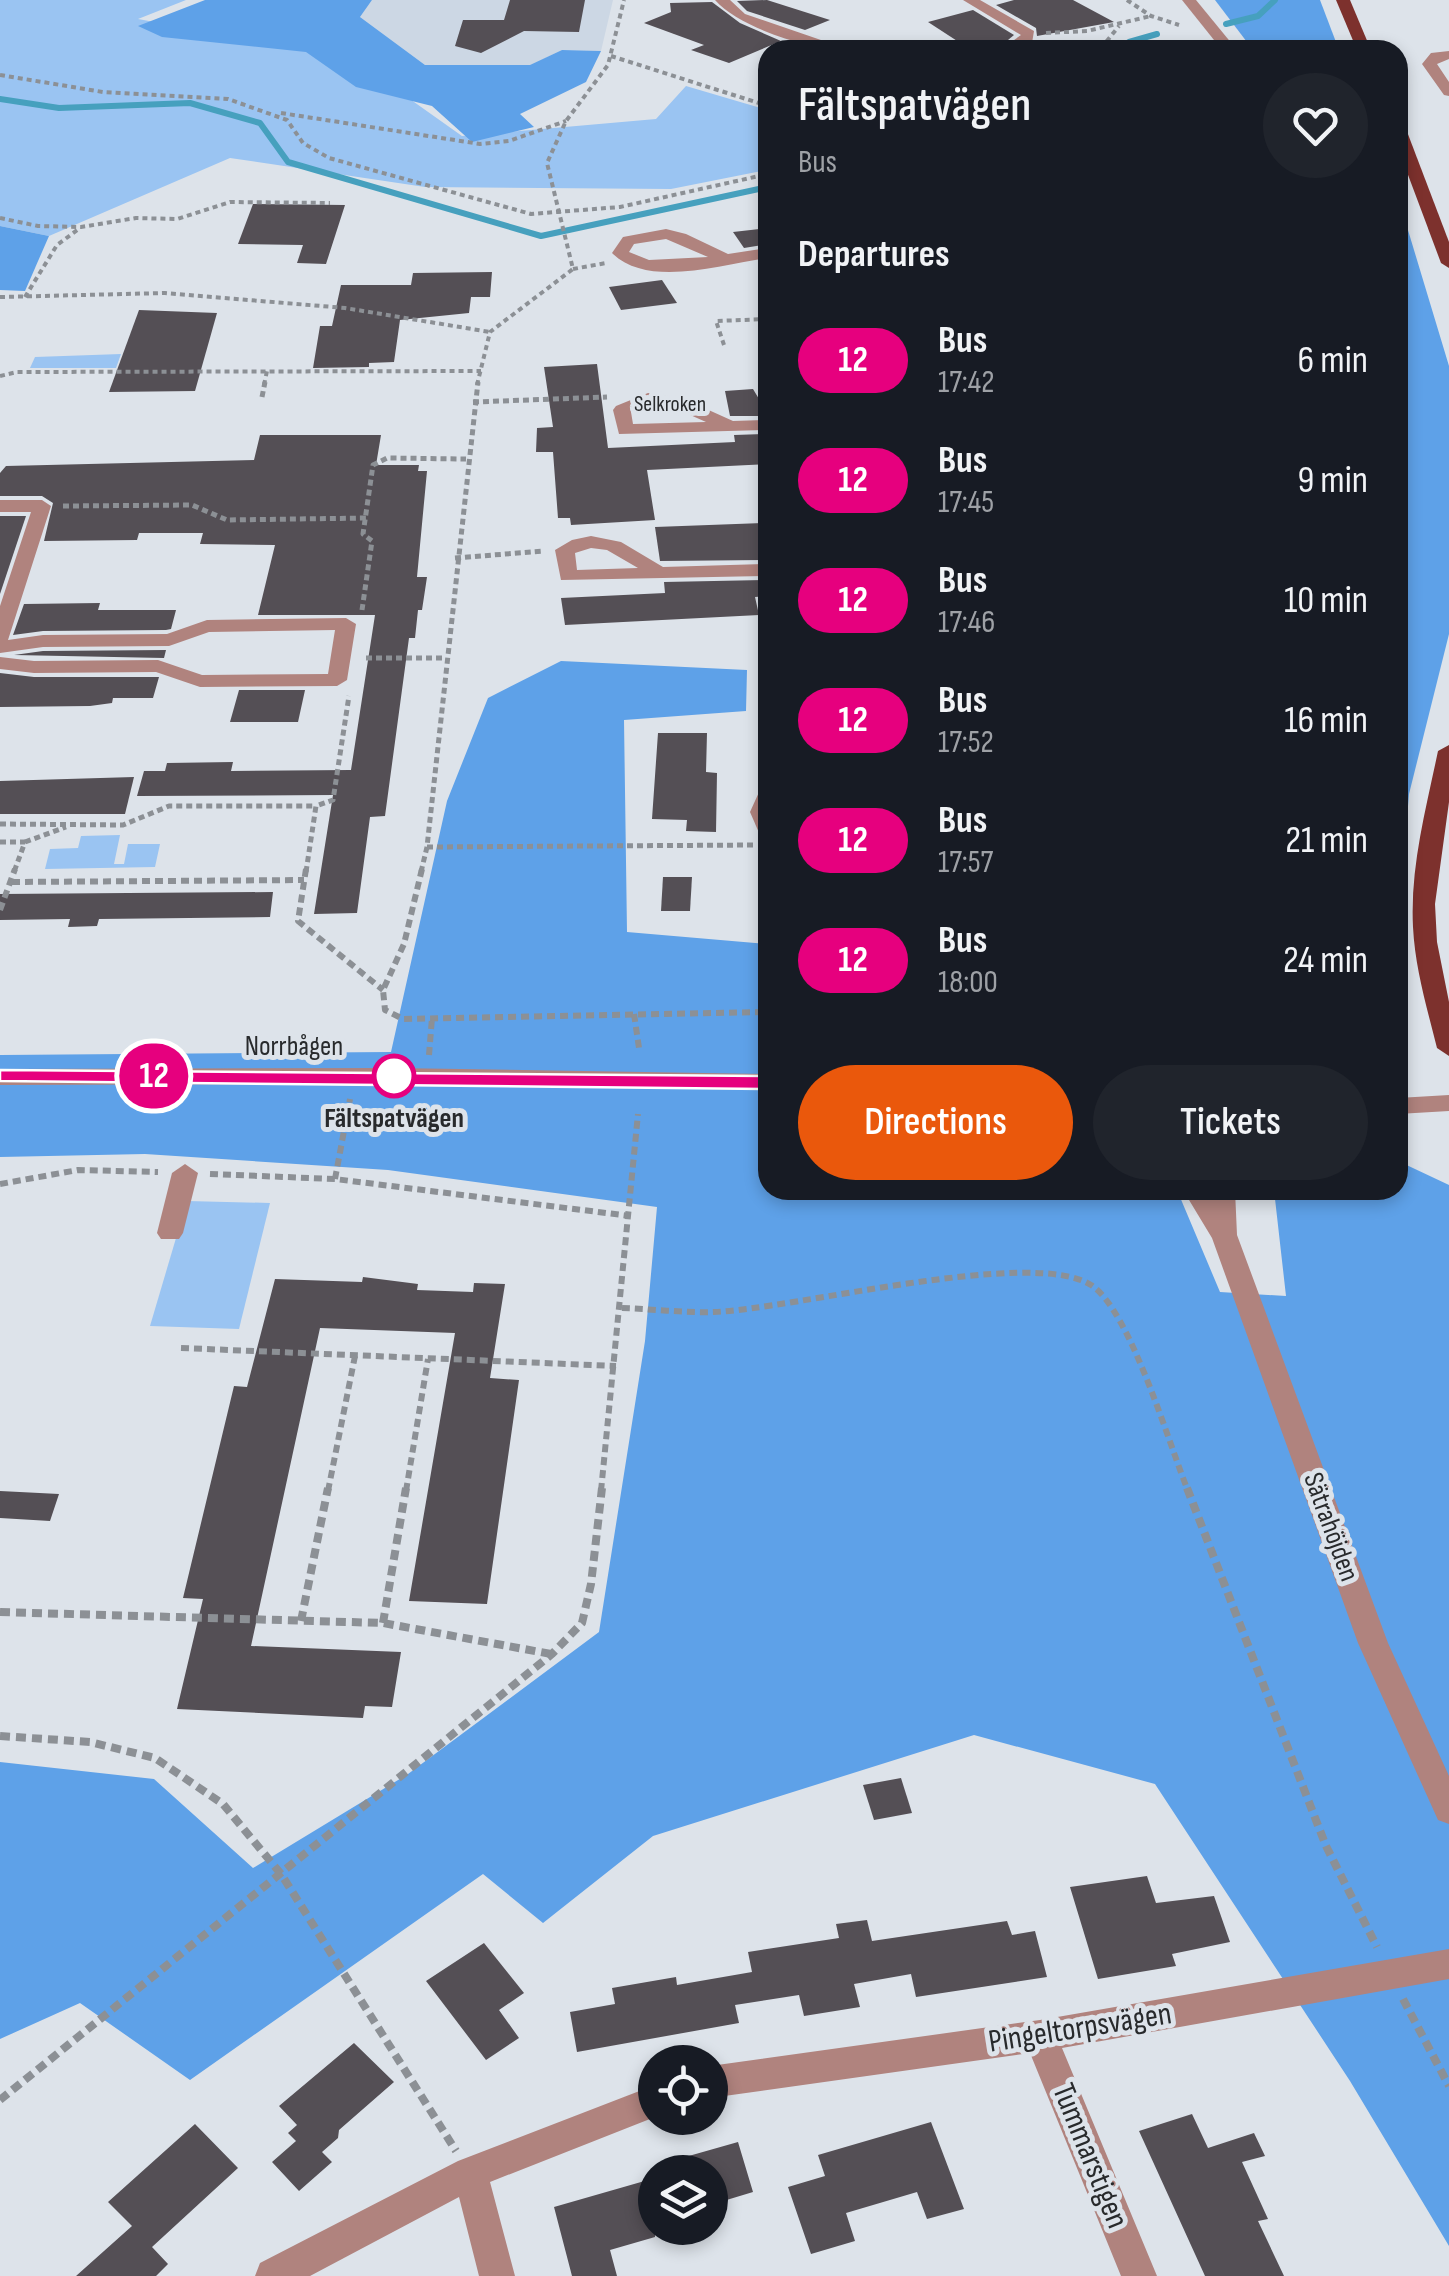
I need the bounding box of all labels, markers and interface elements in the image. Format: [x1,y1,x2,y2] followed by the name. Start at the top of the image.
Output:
[1263,73,1368,178] button: heart
[798,77,1031,134] text: Fältspatvägen
[798,143,837,182] text: Bus
[798,232,950,277] text: Departures
[938,318,987,363] text: Bus
[1298,338,1368,383] text: 6 min
[838,339,868,382] text: 12
[938,363,994,402] text: 17:42
[634,391,706,418] street label: Selkroken
[938,438,987,483] text: Bus
[1297,458,1368,503] text: 9 min
[838,459,868,502] text: 12
[938,483,994,522] text: 17:45
[938,558,987,603] text: Bus
[1284,578,1368,623] text: 10 min
[838,579,868,622] text: 12
[938,603,995,642] text: 17:46
[938,678,987,723] text: Bus
[1284,698,1368,743] text: 16 min
[838,699,868,742] text: 12
[938,723,994,762] text: 17:52
[938,798,987,843] text: Bus
[1285,818,1368,863] text: 21 min
[838,819,868,862] text: 12
[938,843,993,882] text: 17:57
[938,918,987,963] text: Bus
[1283,938,1368,983] text: 24 min
[838,939,868,982] text: 12
[938,963,998,1002] text: 18:00
[245,1030,343,1063] street label: Norrbågen
[109,1044,199,1108] line badge: 12
[139,1055,169,1098] text: 12
[373,1055,415,1097] marker: Fältspatvägen
[798,1065,1073,1180] button: Directions
[1093,1065,1368,1180] button: Tickets
[324,1102,464,1135] place label: Fältspatvägen
[1296,1468,1366,1586] street label: Sätrahöjden
[986,1994,1174,2062] street label: Pingeltorpsvägen
[638,2045,728,2245] map controls
[638,2045,728,2135] button: locate
[1043,2078,1137,2234] street label: Tummarstigen
[638,2155,728,2245] button: layers

